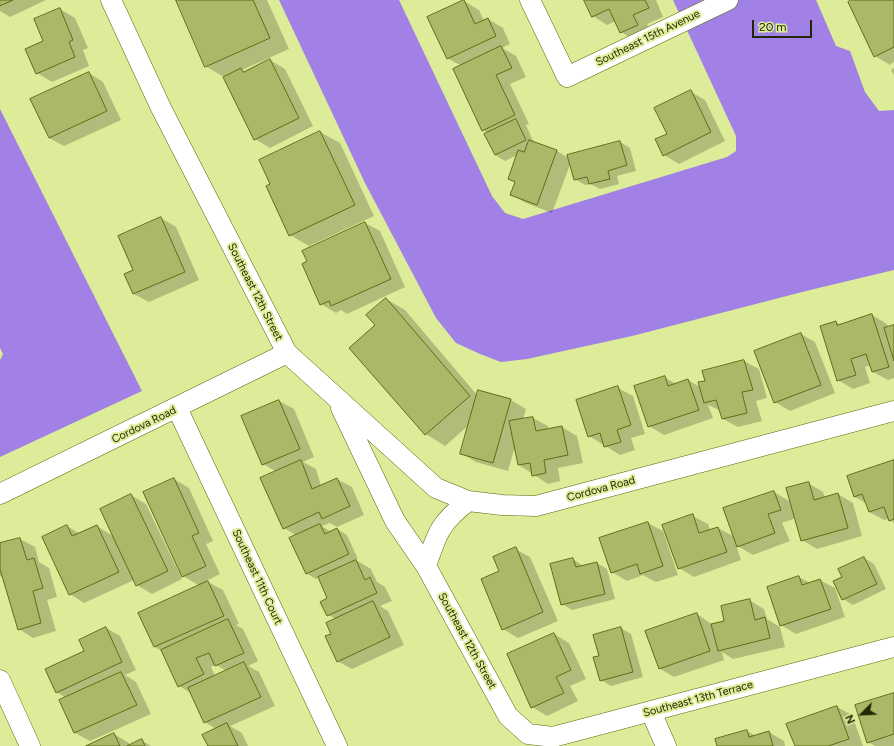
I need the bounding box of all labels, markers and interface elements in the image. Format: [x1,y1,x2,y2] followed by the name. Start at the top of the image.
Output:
[594,7,702,69] street label: Southeast 15th Avenue
[754,12,814,38] scale bar
[759,20,787,34] text: 20 m
[225,241,285,343] street label: Southeast 12th Street
[110,404,178,446] street label: Cordova Road
[566,474,636,504] street label: Cordova Road
[229,527,285,627] street label: Southeast 11th Court
[435,591,499,691] street label: Southeast 12th Street
[642,678,754,720] street label: Southeast 13th Terrace
[842,694,882,734] north arrow
[843,713,858,726] text: N

